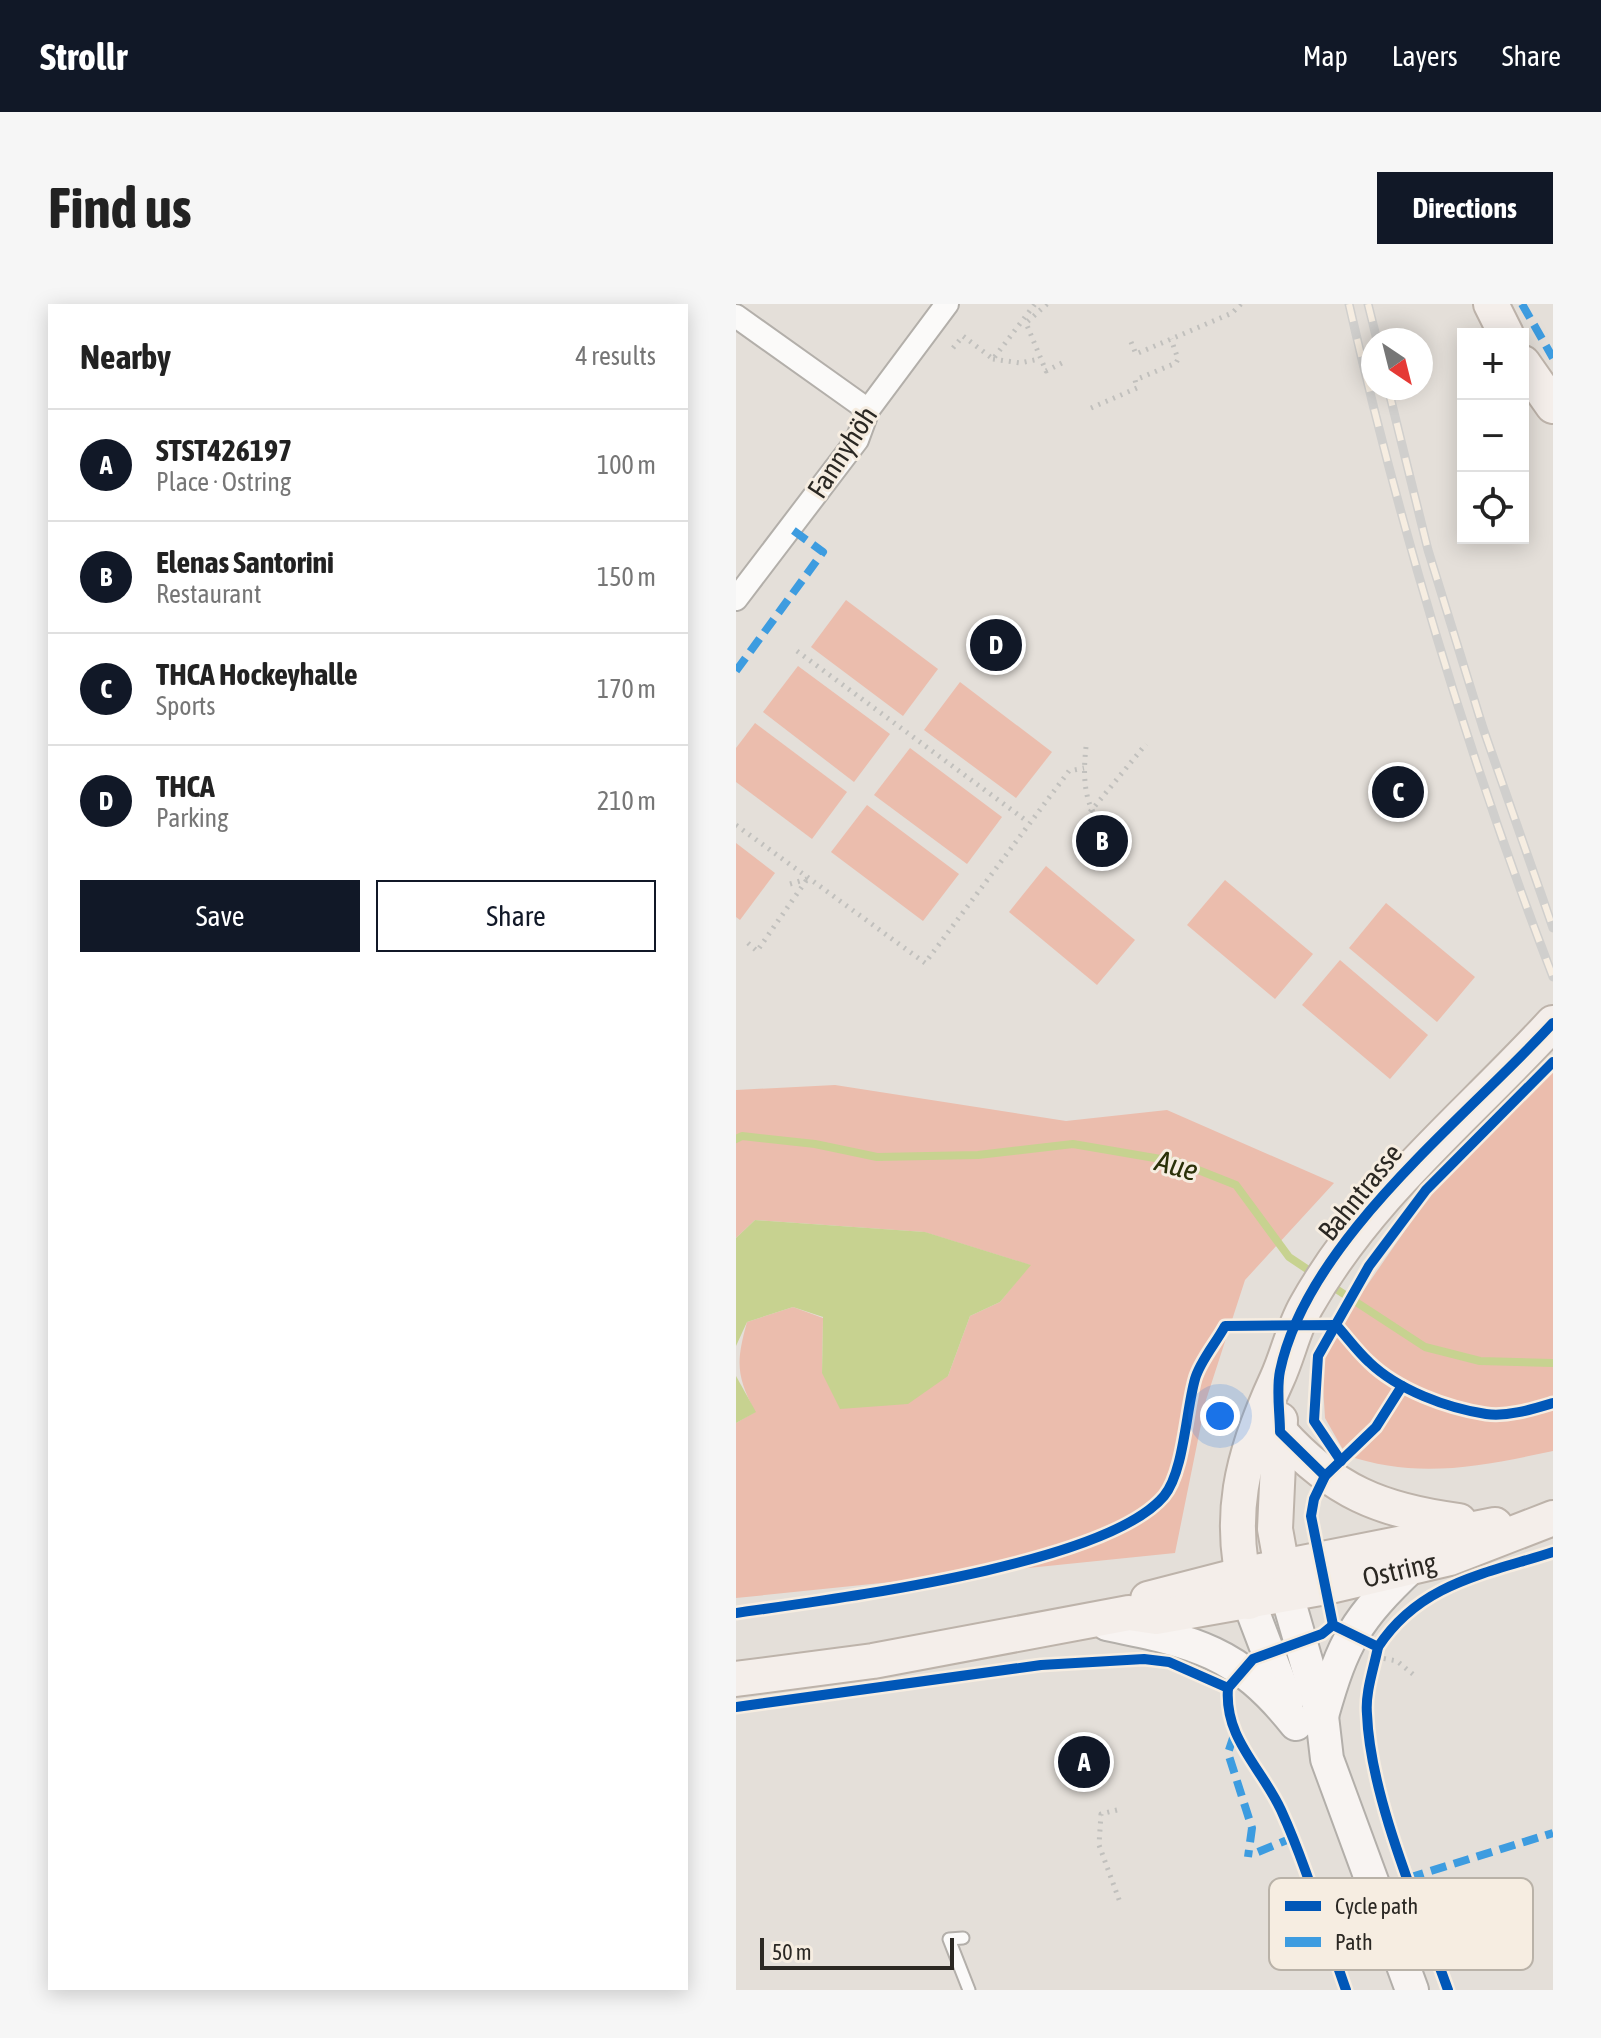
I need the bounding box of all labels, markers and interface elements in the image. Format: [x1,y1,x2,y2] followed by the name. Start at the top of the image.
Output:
[40,35,127,78] text: Strollr
[1303,40,1348,72] text: Map
[1392,40,1458,72] text: Layers
[1502,40,1561,72] text: Share
[1377,172,1553,244] button: Directions
[48,176,192,240] text: Find us
[1361,328,1433,400] north arrow
[1457,328,1529,544] map controls
[1457,328,1529,400] button: +
[80,337,171,376] text: Nearby
[575,341,656,371] text: 4 results
[801,400,883,504] street label: Fannyhöh
[1457,400,1529,472] button: −
[156,433,292,467] text: STST426197
[100,450,112,480] text: A
[597,450,656,480] text: 100 m
[156,467,291,497] text: Place · Ostring
[1457,472,1529,544] button: locate
[156,545,334,579] text: Elenas Santorini
[100,562,112,592] text: B
[597,562,656,592] text: 150 m
[156,579,261,609] text: Restaurant
[970,615,1022,675] pin: D
[156,657,358,691] text: THCA Hockeyhalle
[100,674,112,704] text: C
[597,674,656,704] text: 170 m
[156,691,216,721] text: Sports
[1372,762,1424,822] pin: C
[156,769,215,803] text: THCA
[99,786,113,816] text: D
[597,786,656,816] text: 210 m
[156,803,228,833] text: Parking
[1076,811,1128,871] pin: B
[80,880,360,952] button: Save
[376,880,656,952] button: Share
[1311,1137,1409,1247] street label: Bahntrasse
[1151,1142,1202,1187] water label: Aue
[1200,1396,1240,1436] your location
[1359,1546,1439,1594] street label: Ostring
[1058,1732,1110,1792] pin: A
[1269,1878,1533,1970] legend
[1335,1893,1418,1919] text: Cycle path
[1335,1929,1373,1955] text: Path
[760,1934,954,1970] scale bar
[772,1939,812,1965] text: 50 m

